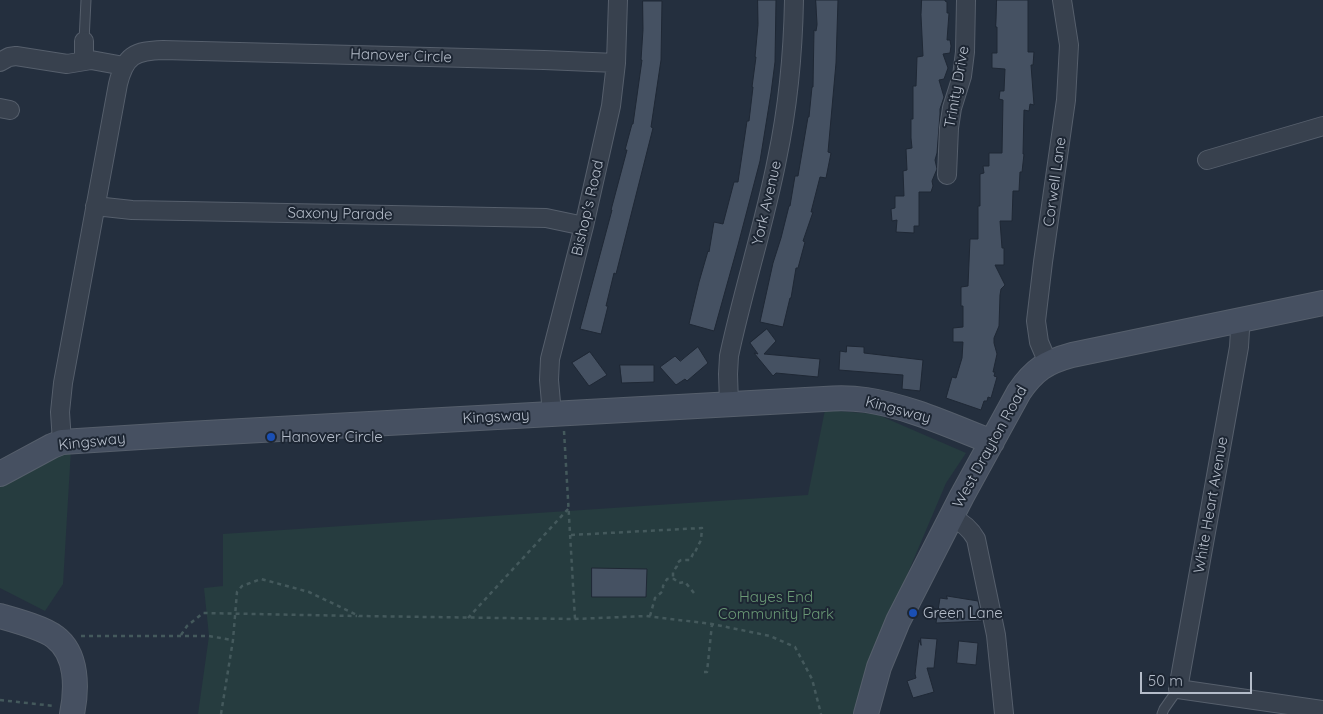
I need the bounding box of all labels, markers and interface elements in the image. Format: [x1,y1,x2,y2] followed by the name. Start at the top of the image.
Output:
[350,45,452,67] street label: Hanover Circle
[941,45,973,129] street label: Trinity Drive
[1040,136,1070,228] street label: Corwell Lane
[568,158,608,258] street label: Bishop's Road
[749,159,785,247] street label: York Avenue
[287,204,393,224] street label: Saxony Parade
[949,383,1031,511] street label: West Drayton Road
[863,393,933,427] street label: Kingsway
[462,406,530,428] street label: Kingsway
[281,428,383,446] place label: Hanover Circle
[58,430,126,454] street label: Kingsway
[265,431,277,443] marker: Hanover Circle
[1190,435,1232,575] street label: White Heart Avenue
[718,588,834,623] park label: Hayes End Community Park
[923,604,1003,622] place label: Green Lane
[907,607,919,619] marker: Green Lane
[1143,662,1256,694] scale bar
[1148,671,1183,690] text: 50 m

